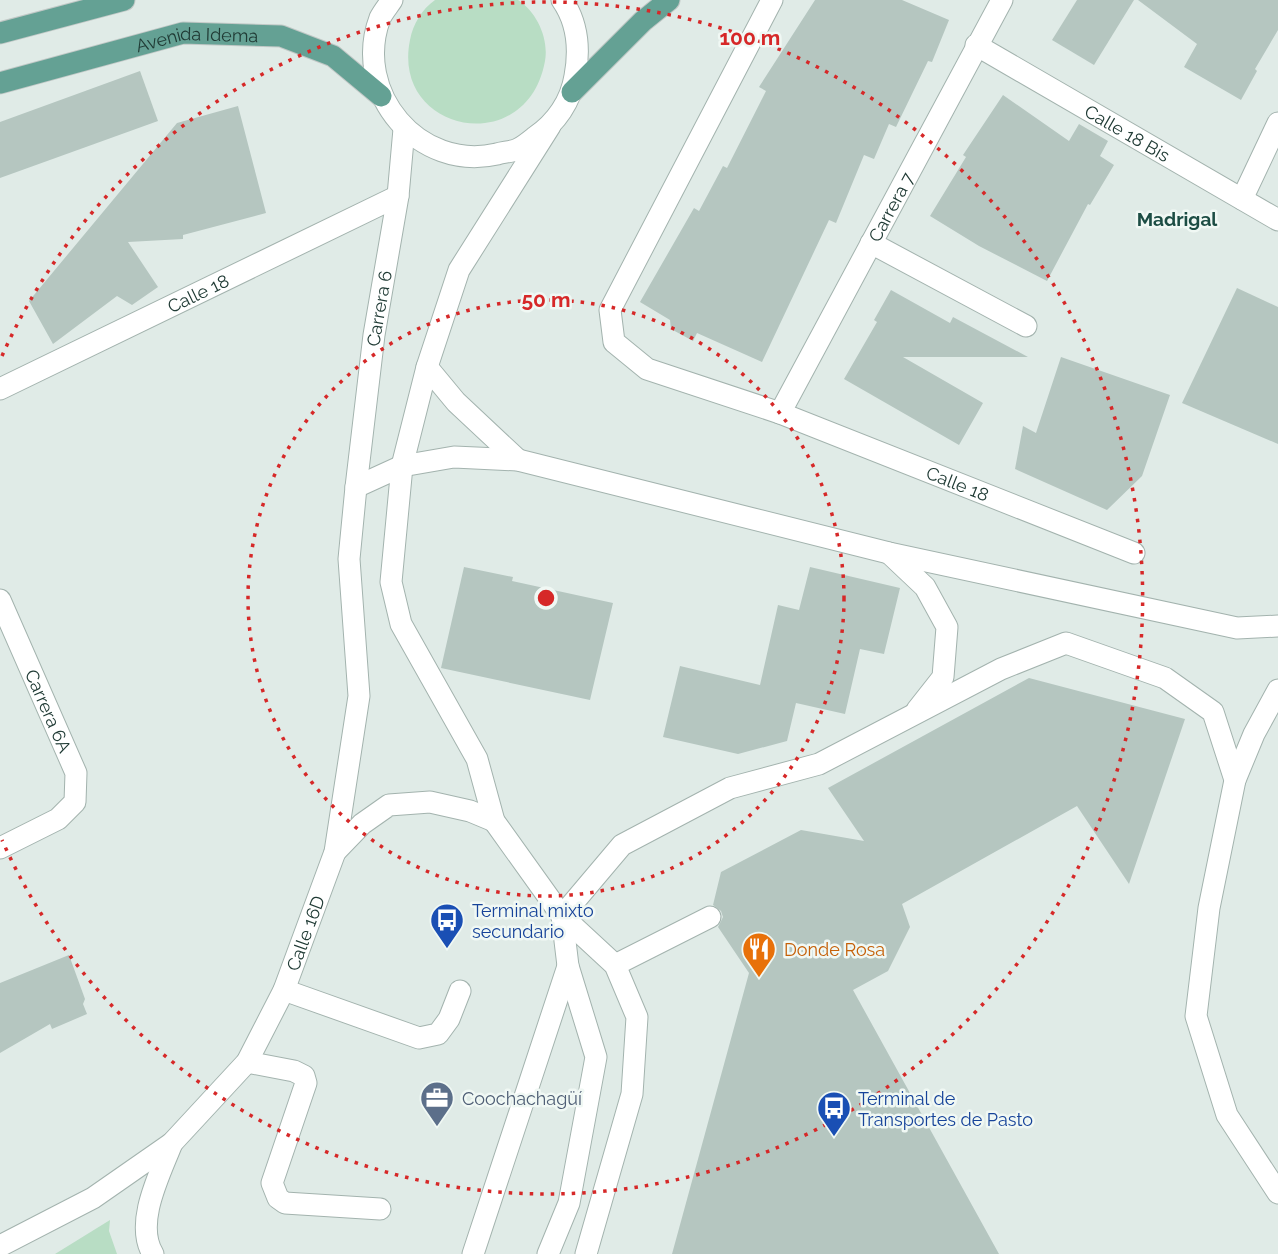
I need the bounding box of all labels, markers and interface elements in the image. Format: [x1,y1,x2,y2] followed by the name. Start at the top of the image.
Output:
[133,22,259,56] street label: Avenida Idema
[720,25,780,50] text: 100 m
[1081,100,1174,166] street label: Calle 18 Bis
[864,168,918,245] street label: Carrera 7
[1137,208,1218,230] district label: Madrigal
[164,269,232,317] street label: Calle 18
[362,269,395,347] street label: Carrera 6
[521,287,571,312] text: 50 m
[923,462,992,505] street label: Calle 18
[534,586,558,610] centre of rings
[21,666,76,756] street label: Carrera 6A
[282,892,329,974] street label: Calle 16D
[472,900,594,942] place label: Terminal mixto secundario
[428,901,466,950] bus stop icon: Terminal mixto secundario
[740,930,778,979] restaurant icon: Donde Rosa
[784,939,885,960] place label: Donde Rosa
[418,1079,456,1128] office icon: Coochachagüí
[462,1088,582,1109] place label: Coochachagüí
[858,1088,1033,1130] place label: Terminal de Transportes de Pasto
[815,1089,853,1138] bus stop icon: Terminal de Transportes de Pasto

